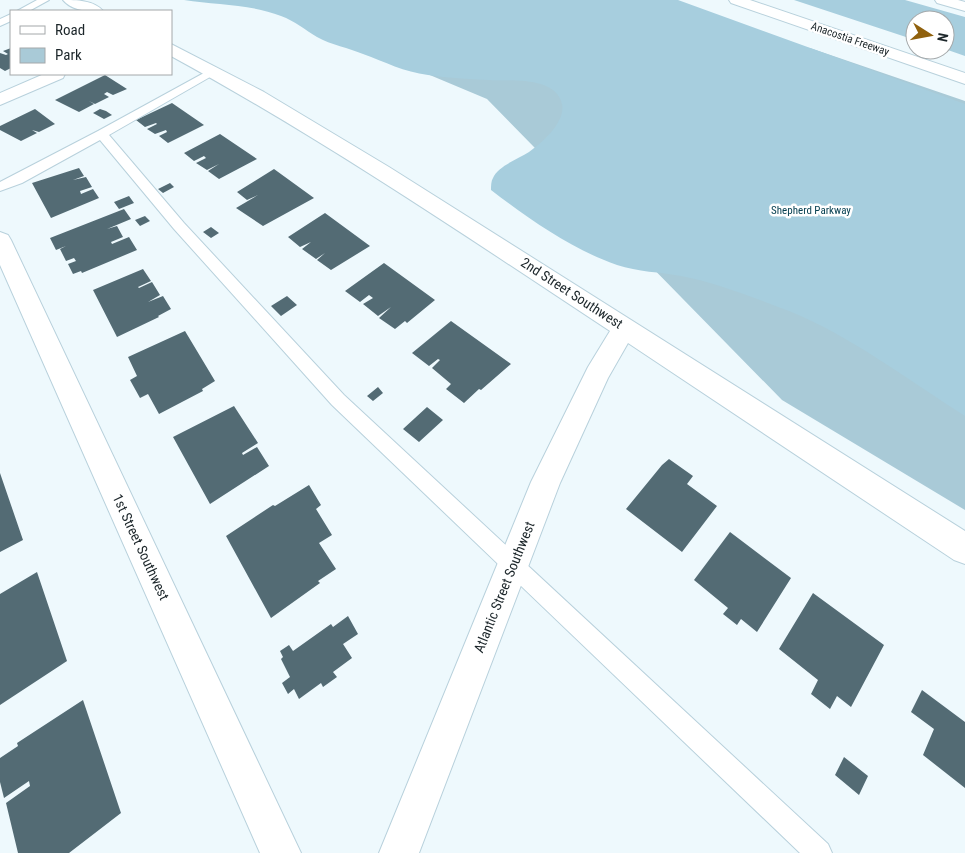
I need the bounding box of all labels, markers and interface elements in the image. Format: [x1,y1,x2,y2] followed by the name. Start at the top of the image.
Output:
[10,10,172,75] legend
[905,10,955,60] north arrow
[809,20,891,59] street label: Anacostia Freeway
[55,21,85,39] text: Road
[934,32,951,43] text: N
[55,46,82,64] text: Park
[771,204,851,217] park label: Shepherd Parkway
[518,254,626,332] street label: 2nd Street Southwest
[109,492,173,602] street label: 1st Street Southwest
[470,519,538,655] street label: Atlantic Street Southwest

